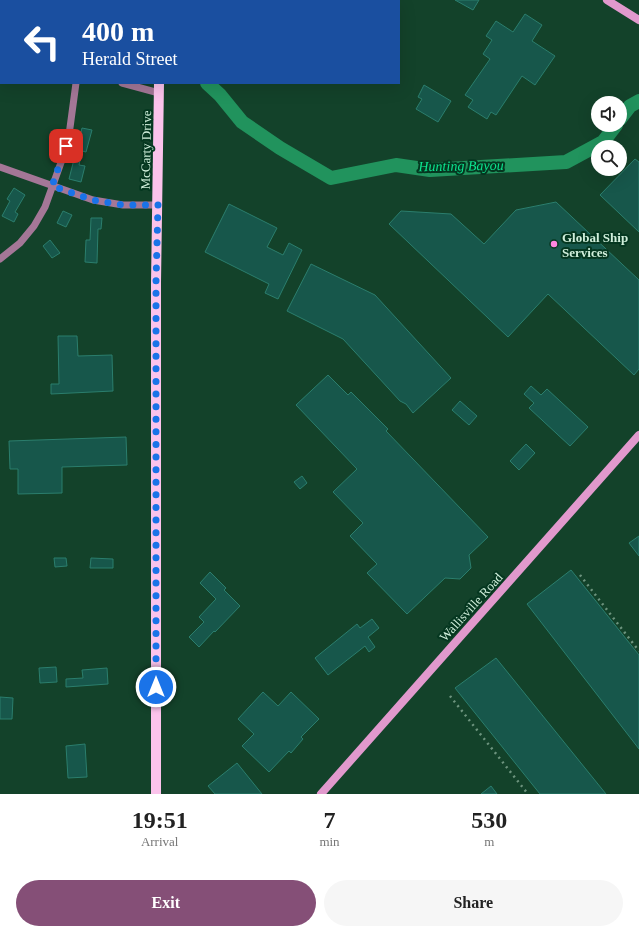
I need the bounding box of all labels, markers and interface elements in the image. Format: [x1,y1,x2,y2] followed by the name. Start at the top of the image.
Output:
[16,16,68,68] icon: left
[82,16,154,47] text: 400 m
[82,49,177,69] text: Herald Street
[591,96,627,176] map controls
[591,96,627,132] button: sound
[138,110,154,190] street label: McCarty Drive
[49,129,83,163] pin
[55,135,77,157] icon: arrive
[591,140,627,176] button: search
[417,158,504,174] water label: Hunting Bayou
[562,230,628,260] place label: Global Ship Services
[549,239,559,249] marker: Global Ship Services
[436,569,506,644] street label: Wallisville Road
[135,666,177,708] position arrow
[132,807,188,833] text: 19:51
[323,807,335,833] text: 7
[471,807,507,833] text: 530
[141,834,178,849] text: Arrival
[319,834,340,849] text: min
[484,834,494,849] text: m
[16,880,316,926] button: Exit
[324,880,623,926] button: Share

